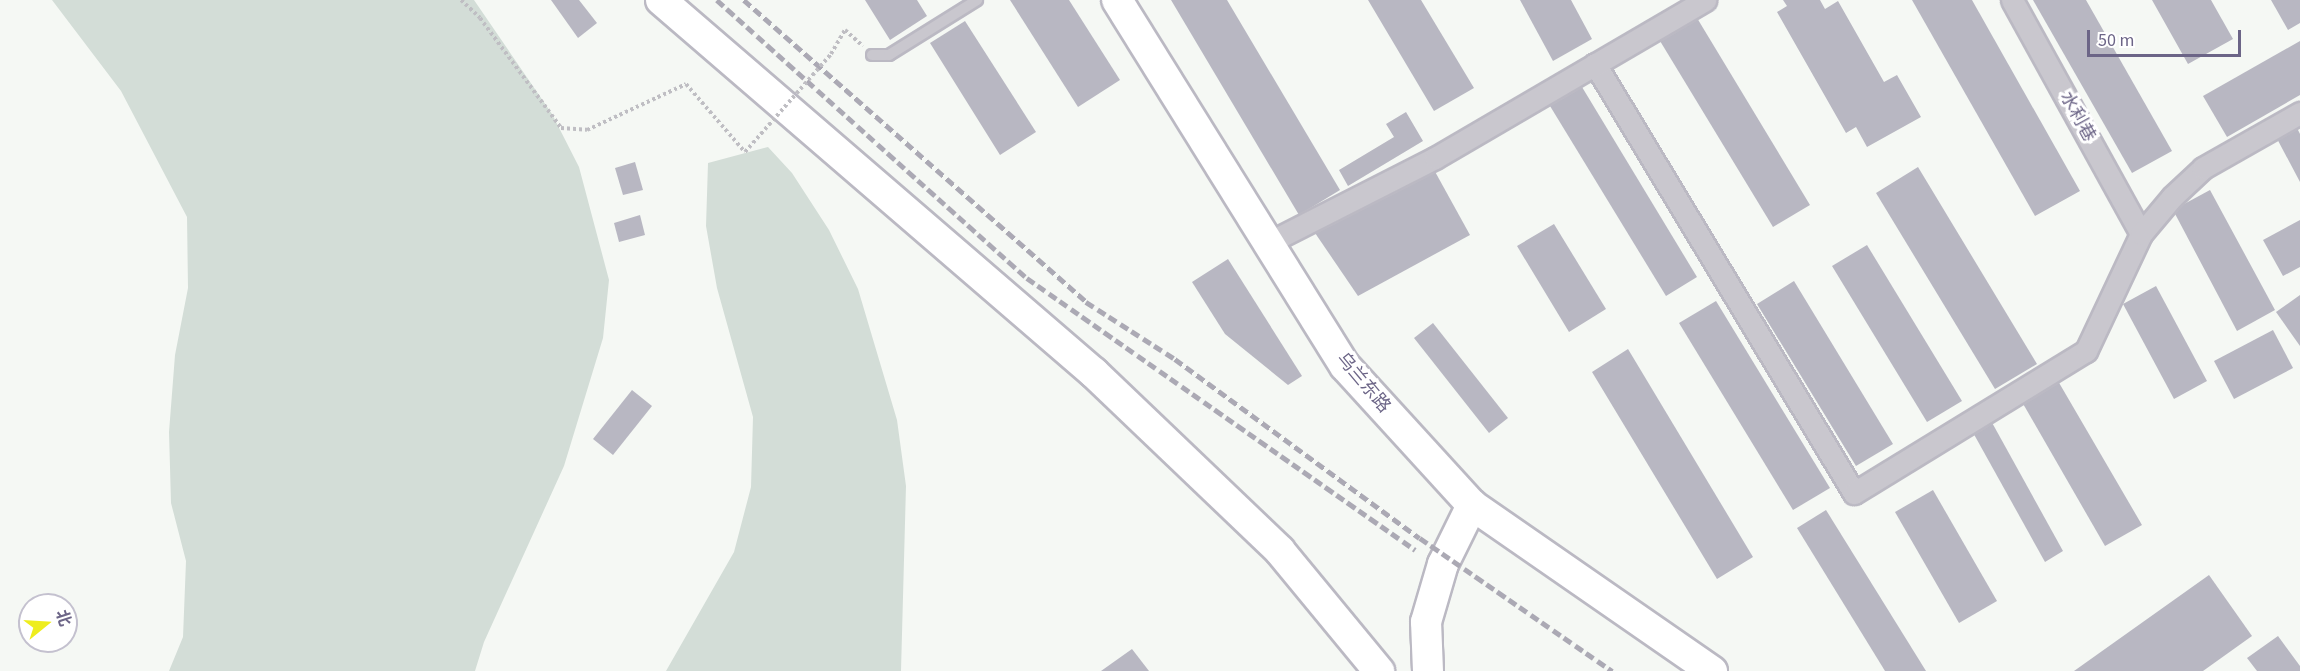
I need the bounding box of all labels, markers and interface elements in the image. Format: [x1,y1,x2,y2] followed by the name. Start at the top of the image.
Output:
[2090,18,2244,56] scale bar
[2098,28,2134,53] text: 50 m
[2054,88,2100,146] street label: 水利巷
[1332,348,1394,418] street label: 乌兰东路
[18,593,78,653] north arrow
[50,607,76,629] text: 北

